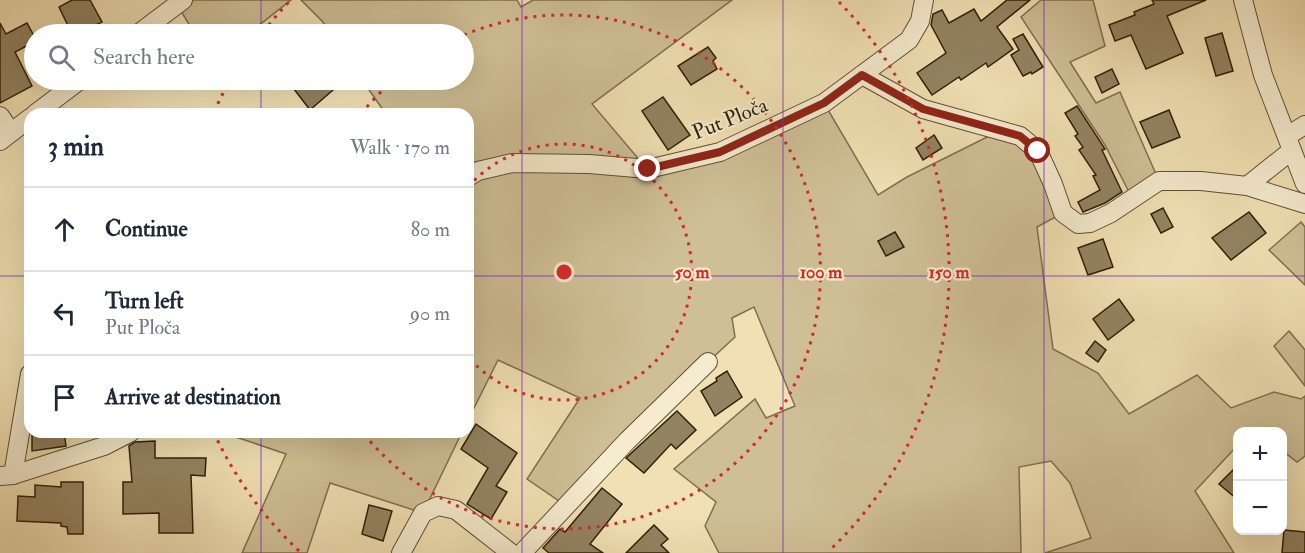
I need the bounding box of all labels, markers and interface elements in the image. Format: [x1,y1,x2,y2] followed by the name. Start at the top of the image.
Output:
[24,24,474,90] search box
[45,41,78,74] icon: search
[93,43,195,71] text: Search here
[688,92,772,146] street label: Put Ploča
[48,131,104,163] text: 3 min
[350,135,450,160] text: Walk · 170 m
[1024,137,1050,163] route start
[634,155,660,181] route end
[48,213,81,246] icon: ahead
[105,215,188,243] text: Continue
[411,217,450,242] text: 80 m
[675,261,710,284] text: 50 m
[800,261,843,284] text: 100 m
[928,261,971,284] text: 150 m
[554,262,574,282] centre of rings
[105,287,184,315] text: Turn left
[48,297,81,330] icon: left
[410,301,450,326] text: 90 m
[105,315,180,340] text: Put Ploča
[48,381,81,414] icon: arrive
[105,383,281,411] text: Arrive at destination
[1233,427,1287,535] map controls
[1233,427,1287,481] button: +
[1233,481,1287,535] button: −

